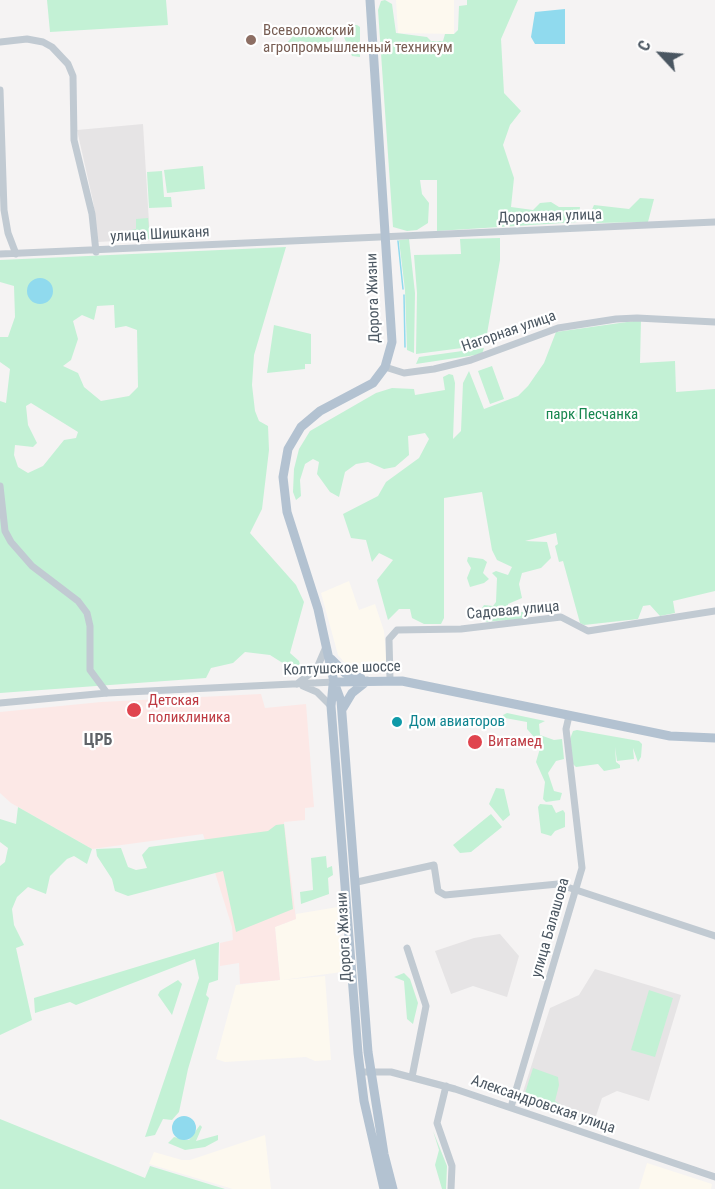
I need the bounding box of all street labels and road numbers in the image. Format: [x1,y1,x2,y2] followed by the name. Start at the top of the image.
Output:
[498,206,602,228] street label: Дорожная улица
[110,223,210,247] street label: улица Шишканя
[363,253,385,343] street label: Дорога Жизни
[459,307,559,357] street label: Нагорная улица
[466,598,560,624] street label: Садовая улица
[283,658,401,680] street label: Колтушское шоссе
[528,876,574,980] street label: улица Балашова
[334,892,356,982] street label: Дорога Жизни
[469,1072,617,1138] street label: Александровская улица

